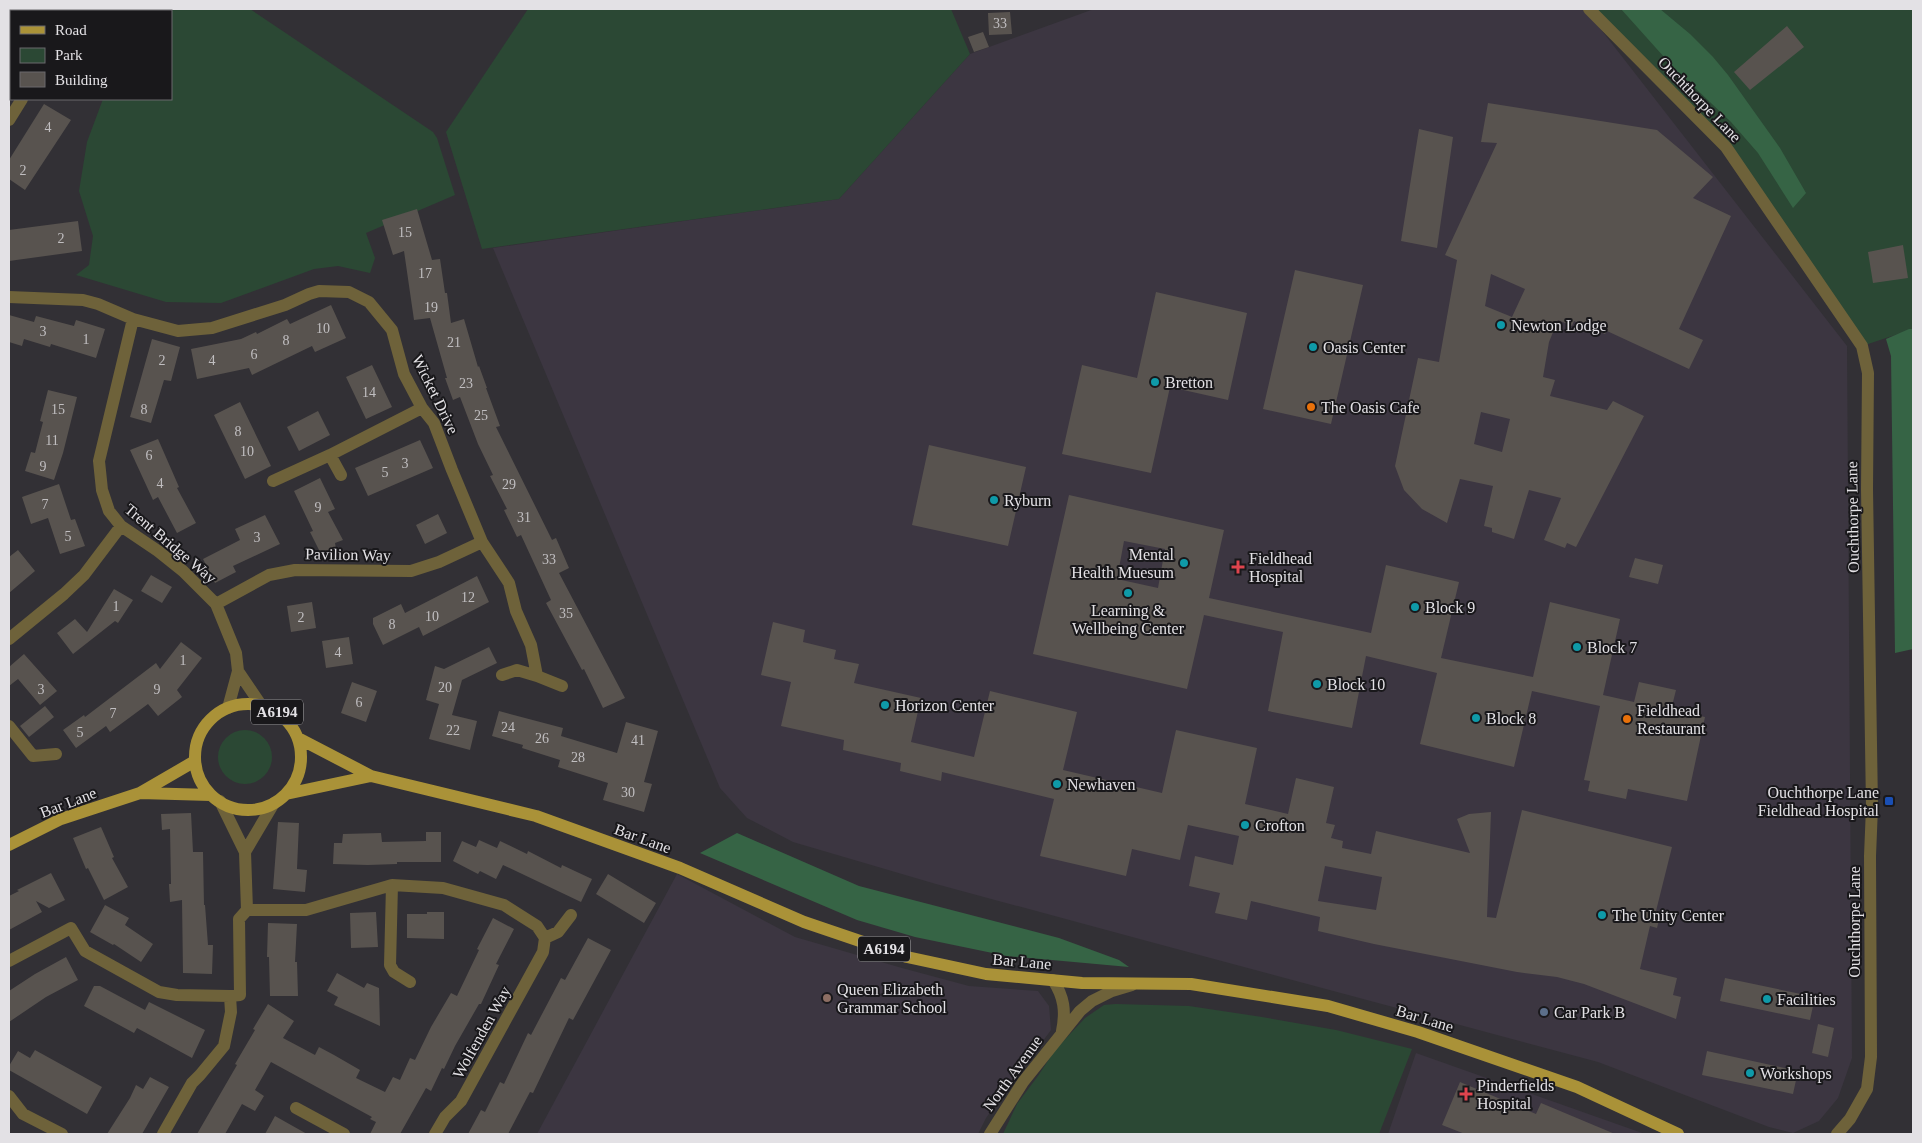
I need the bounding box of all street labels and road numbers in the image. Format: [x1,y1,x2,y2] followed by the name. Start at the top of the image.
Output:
[1654,53,1744,146] street label: Ouchthorpe Lane
[409,352,462,437] street label: Wicket Drive
[1843,461,1863,573] street label: Ouchthorpe Lane
[121,500,220,587] street label: Trent Bridge Way
[305,545,391,565] street label: Pavilion Way
[251,700,303,724] road number: A6194
[38,784,99,821] street label: Bar Lane
[612,820,673,857] street label: Bar Lane
[1846,866,1864,978] street label: Ouchthorpe Lane
[858,936,910,962] road number: A6194
[992,950,1052,973] street label: Bar Lane
[449,983,515,1082] street label: Wolfenden Way
[1394,1002,1456,1035] street label: Bar Lane
[979,1032,1045,1114] street label: North Avenue

